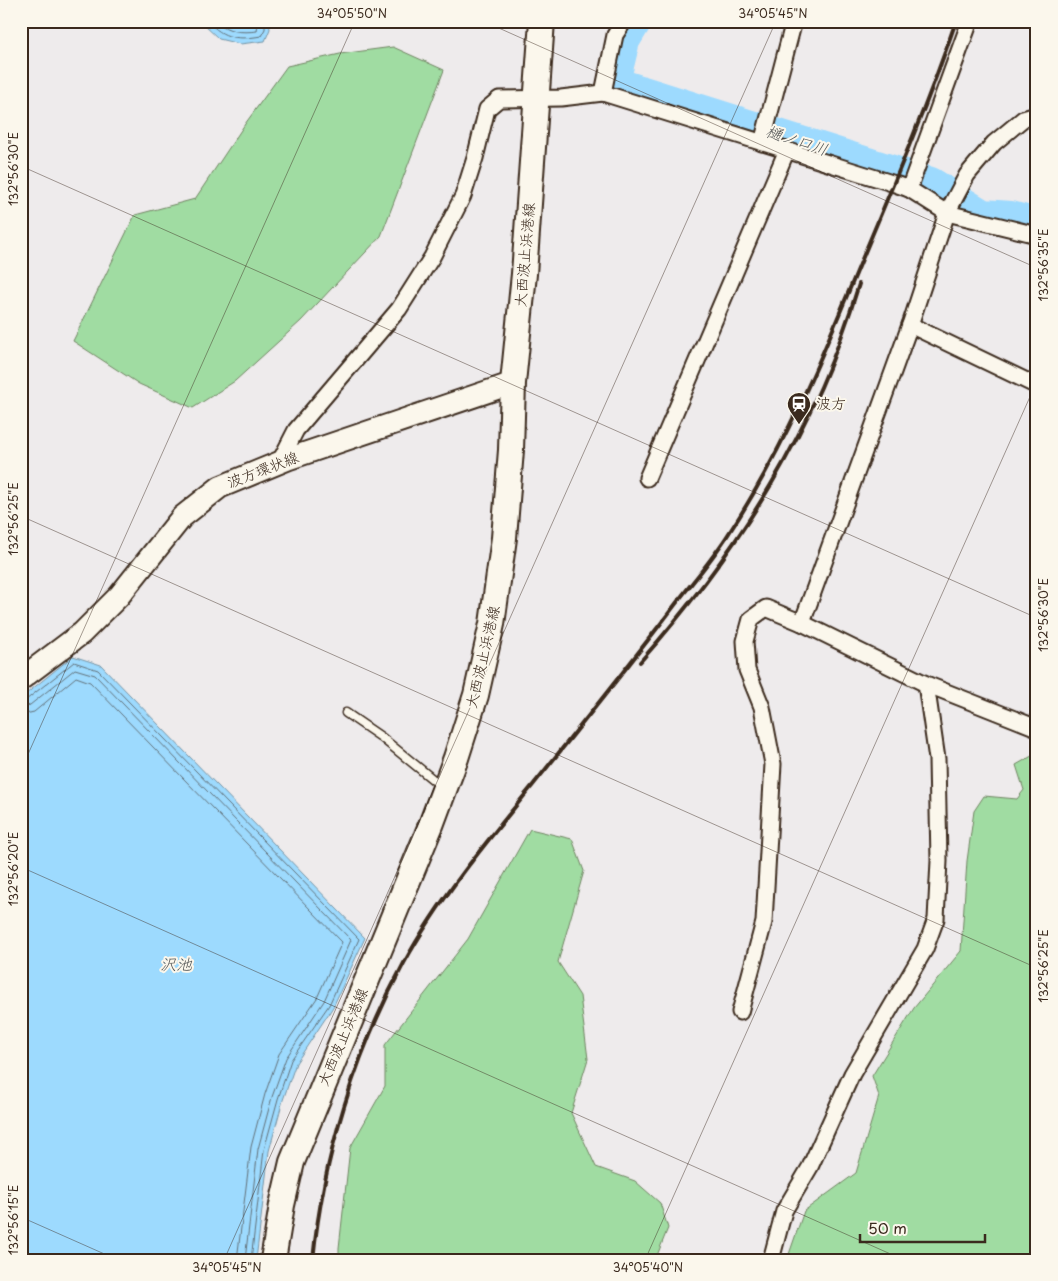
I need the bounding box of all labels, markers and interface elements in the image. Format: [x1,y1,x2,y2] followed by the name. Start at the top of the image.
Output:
[317,4,387,22] text: 34°05'50"N
[738,4,808,22] text: 34°05'45"N
[763,118,831,160] water label: 樋ノ口川
[4,132,22,206] text: 132°56'30"E
[507,202,540,308] street label: 大西波止浜港線
[1034,229,1052,301] text: 132°56'35"E
[786,391,812,425] station icon: 波方
[816,391,846,414] place label: 波方
[223,444,302,493] street label: 波方環状線
[4,482,22,556] text: 132°56'25"E
[1034,578,1052,652] text: 132°56'30"E
[459,603,505,710] street label: 大西波止浜港線
[4,832,22,906] text: 132°56'20"E
[1034,929,1052,1003] text: 132°56'25"E
[160,951,193,975] water label: 沢池
[311,984,373,1089] street label: 大西波止浜港線
[4,1185,22,1255] text: 132°56'15"E
[860,1211,986,1243] scale bar
[868,1216,907,1239] text: 50 m
[192,1258,262,1276] text: 34°05'45"N
[613,1258,683,1276] text: 34°05'40"N

